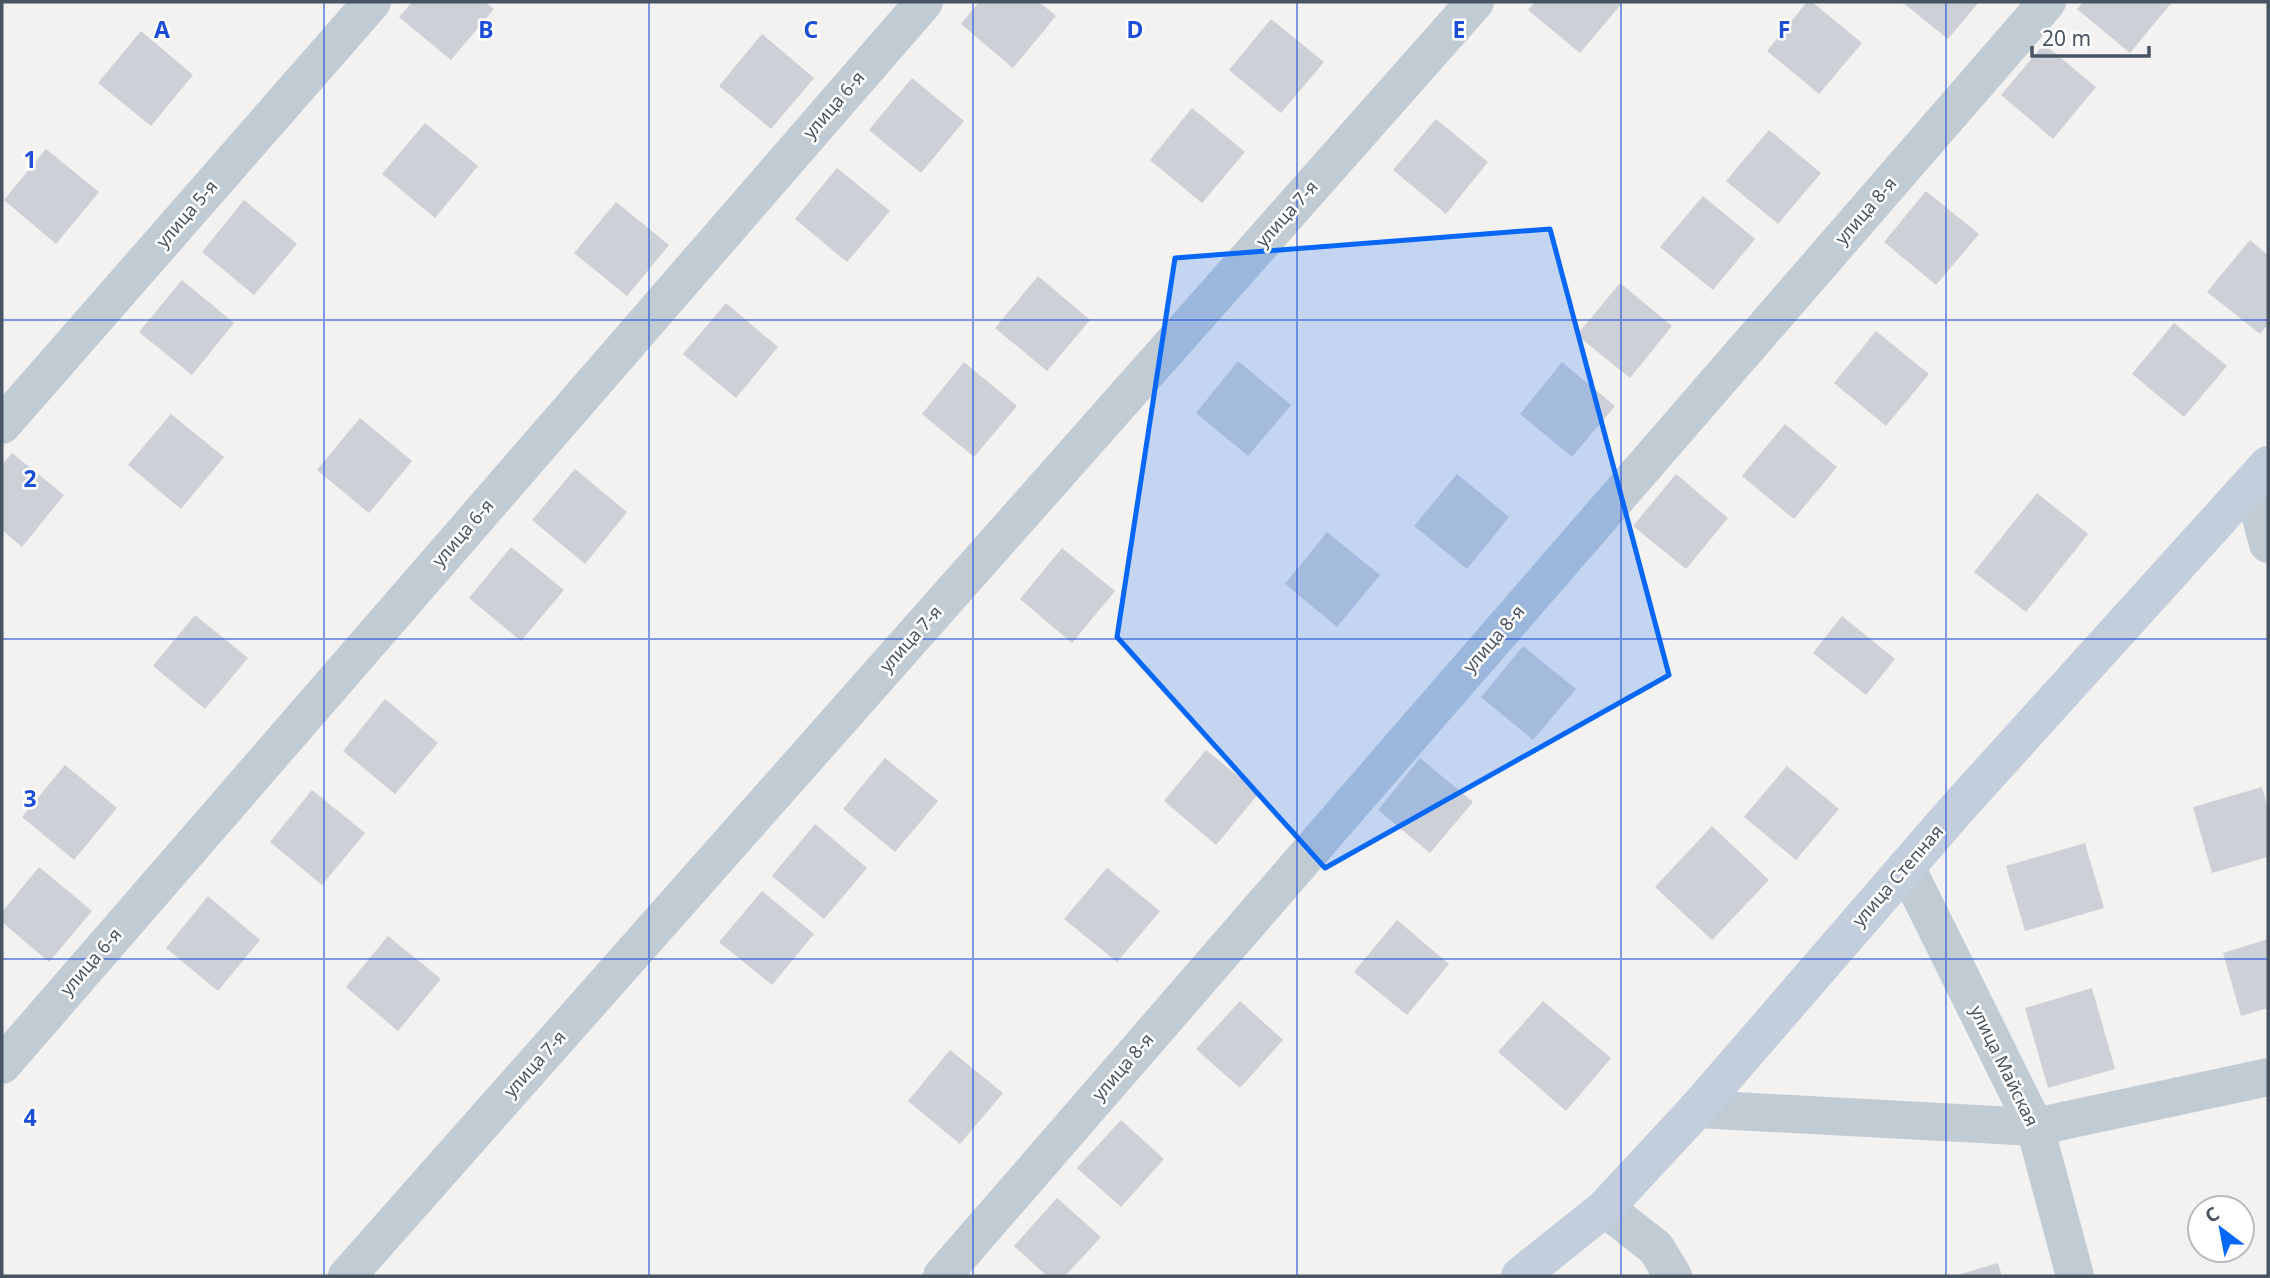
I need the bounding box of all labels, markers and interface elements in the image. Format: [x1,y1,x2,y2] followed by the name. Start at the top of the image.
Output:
[154,13,170,45] text: A
[478,13,494,45] text: B
[804,13,819,45] text: C
[1127,13,1143,45] text: D
[1453,13,1465,45] text: E
[1778,13,1790,45] text: F
[2032,14,2149,58] scale bar
[2042,24,2091,52] text: 20 m
[797,65,869,143] street label: улица 6-я
[23,143,37,175] text: 1
[1829,171,1901,249] street label: улица 8-я
[150,174,222,252] street label: улица 5-я
[1250,175,1323,252] street label: улица 7-я
[23,462,37,494] text: 2
[426,493,498,571] street label: улица 6-я
[1457,599,1529,677] street label: улица 8-я
[874,600,947,677] street label: улица 7-я
[23,782,37,814] text: 3
[1846,819,1948,931] street label: улица Степная
[54,922,126,1000] street label: улица 6-я
[1965,1001,2045,1130] street label: улица Майская
[498,1025,571,1102] street label: улица 7-я
[1086,1027,1158,1105] street label: улица 8-я
[23,1101,37,1133] text: 4
[2186,1194,2256,1264] north arrow
[2200,1200,2224,1229] text: С

